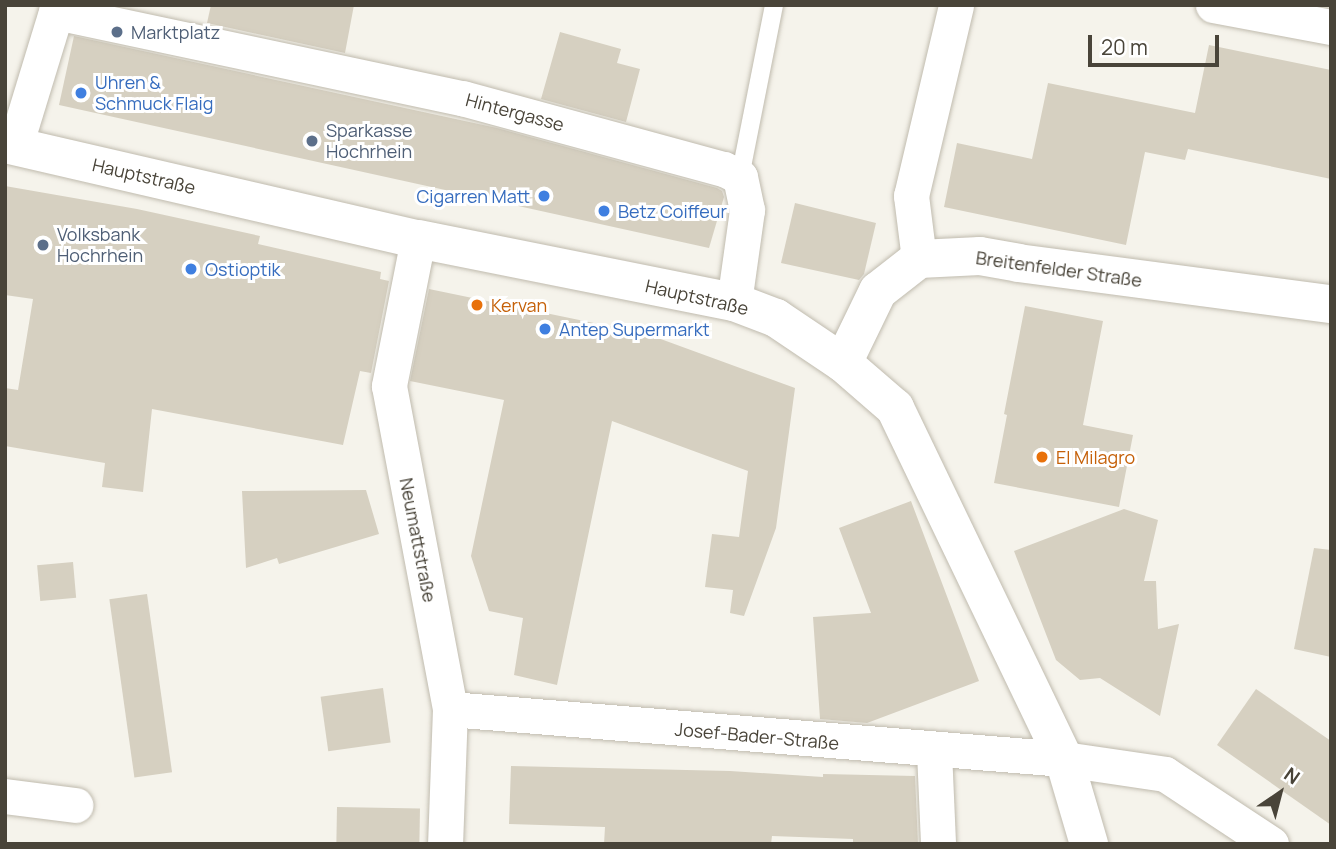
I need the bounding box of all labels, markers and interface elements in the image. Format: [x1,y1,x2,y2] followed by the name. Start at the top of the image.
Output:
[131,21,220,43] place label: Marktplatz
[1091,21,1222,65] scale bar
[109,24,125,40] marker: Marktplatz
[1101,33,1148,61] text: 20 m
[95,72,213,114] place label: Uhren & Schmuck Flaig
[73,85,89,101] marker: Uhren & Schmuck Flaig
[464,89,566,135] street label: Hintergasse
[326,120,413,162] place label: Sparkasse Hochrhein
[304,133,320,149] marker: Sparkasse Hochrhein
[90,154,198,198] street label: Hauptstraße
[416,185,530,207] place label: Cigarren Matt
[536,188,552,204] marker: Cigarren Matt
[618,200,727,222] place label: Betz Coiffeur
[596,203,612,219] marker: Betz Coiffeur
[57,224,143,266] place label: Volksbank Hochrhein
[35,237,51,253] marker: Volksbank Hochrhein
[975,247,1143,291] street label: Breitenfelder Straße
[205,258,281,280] place label: Ostioptik
[183,261,199,277] marker: Ostioptik
[643,275,751,319] street label: Hauptstraße
[491,294,547,316] place label: Kervan
[469,297,485,313] marker: Kervan
[559,318,710,340] place label: Antep Supermarkt
[537,321,553,337] marker: Antep Supermarkt
[1056,446,1135,468] place label: El Milagro
[1034,449,1050,465] marker: El Milagro
[395,476,441,604] street label: Neumattstraße
[674,718,840,754] street label: Josef-Bader-Straße
[1245,758,1315,828] north arrow
[1279,761,1305,790] text: N

